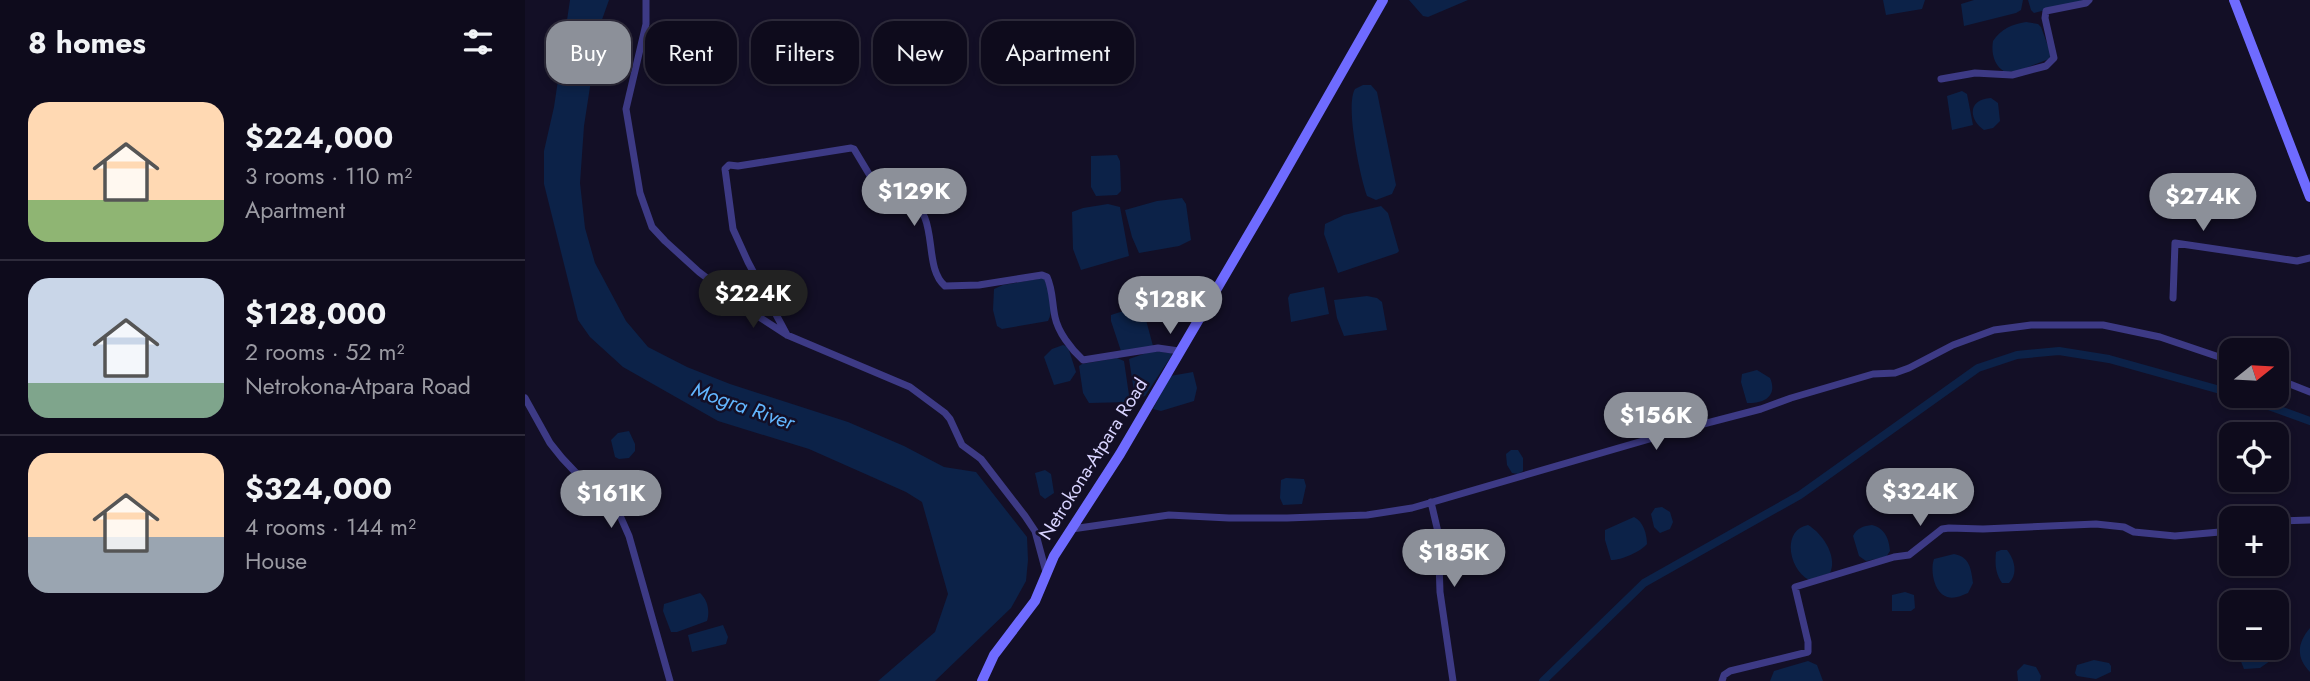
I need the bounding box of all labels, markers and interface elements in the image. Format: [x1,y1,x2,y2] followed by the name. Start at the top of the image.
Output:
[28,21,146,64] text: 8 homes
[546,21,631,84] chip: Buy
[645,21,737,84] chip: Rent
[751,21,859,84] chip: Filters
[873,21,967,84] chip: New
[981,21,1134,84] chip: Apartment
[459,23,497,61] icon: filters
[245,116,393,159] text: $224,000
[84,130,168,214] icon: home
[245,159,412,193] text: 3 rooms · 110 m²
[865,168,963,228] pin: $129K
[878,174,950,208] text: $129K
[2154,174,2252,233] pin: $274K
[2165,179,2241,213] text: $274K
[245,193,345,227] text: Apartment
[704,270,802,330] pin: $224K
[715,276,791,310] text: $224K
[1121,276,1219,336] pin: $128K
[1134,282,1206,316] text: $128K
[245,292,386,335] text: $128,000
[84,306,168,390] icon: home
[245,335,404,369] text: 2 rooms · 52 m²
[2219,338,2289,408] north arrow
[2219,338,2289,660] map controls
[245,369,471,403] text: Netrokona-Atpara Road
[1032,373,1154,545] street label: Netrokona-Atpara Road
[688,374,799,438] water label: Mogra River
[1607,392,1705,452] pin: $156K
[1620,398,1692,432] text: $156K
[2219,422,2289,492] button: locate
[245,467,392,510] text: $324,000
[1871,468,1969,528] pin: $324K
[562,470,660,530] pin: $161K
[1882,474,1958,508] text: $324K
[576,476,646,510] text: $161K
[84,481,168,565] icon: home
[2219,506,2289,576] button: +
[245,510,416,544] text: 4 rooms · 144 m²
[1405,530,1503,589] pin: $185K
[1418,535,1490,569] text: $185K
[245,544,307,578] text: House
[2219,590,2289,660] button: −

